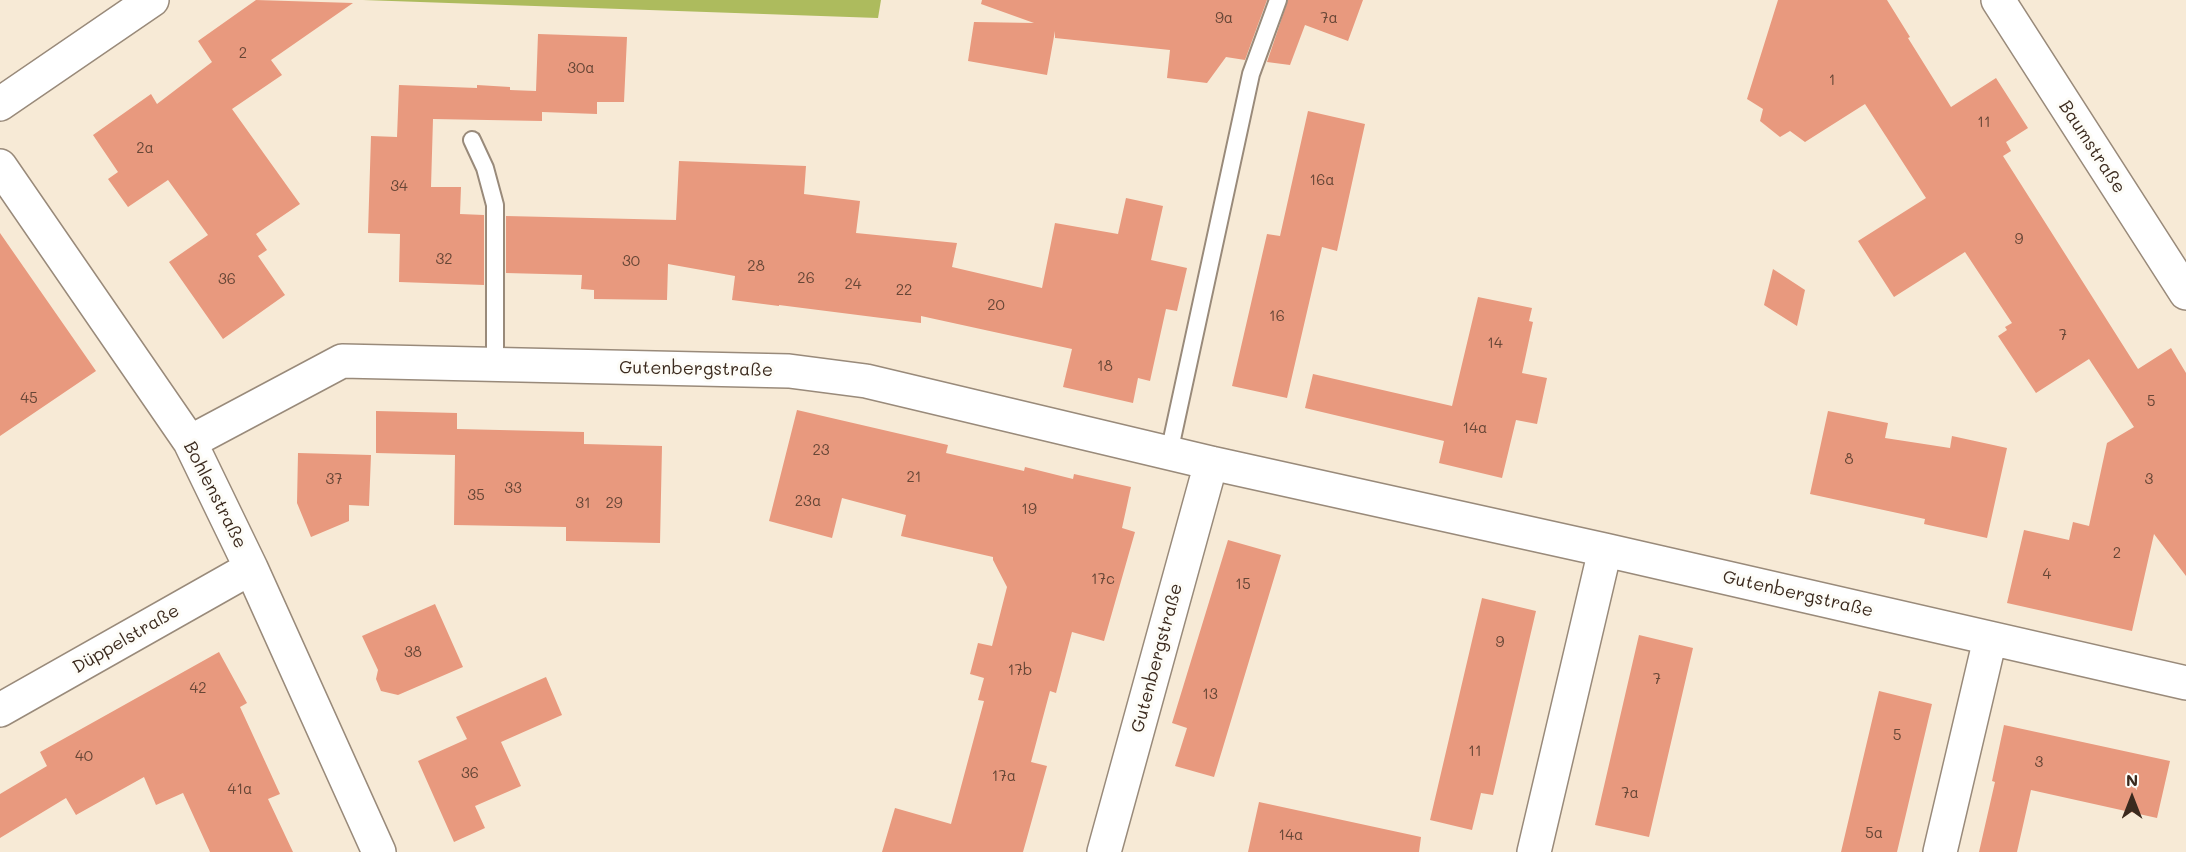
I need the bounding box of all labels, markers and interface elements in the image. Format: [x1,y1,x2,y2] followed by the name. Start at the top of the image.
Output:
[1215,9,1233,27] house number: 9a
[1320,9,1338,27] house number: 7a
[239,44,247,62] house number: 2
[567,59,595,77] house number: 30a
[1829,71,1835,89] house number: 1
[2054,97,2130,197] street label: Baumstraße
[1977,113,1991,131] house number: 11
[136,139,154,157] house number: 2a
[1309,171,1335,189] house number: 16a
[390,177,408,195] house number: 34
[2015,230,2023,248] house number: 9
[435,250,453,268] house number: 32
[622,252,640,270] house number: 30
[747,257,765,275] house number: 28
[797,269,815,287] house number: 26
[218,270,236,288] house number: 36
[844,275,862,293] house number: 24
[896,281,912,299] house number: 22
[987,296,1005,314] house number: 20
[1269,307,1285,325] house number: 16
[2059,326,2067,344] house number: 7
[1487,334,1503,352] house number: 14
[619,357,773,381] street label: Gutenbergstraße
[1097,357,1113,375] house number: 18
[20,389,38,407] house number: 45
[2147,392,2155,410] house number: 5
[1463,419,1487,437] house number: 14a
[179,438,251,552] street label: Bohlenstraße
[812,441,830,459] house number: 23
[1844,450,1854,468] house number: 8
[906,468,922,486] house number: 21
[325,470,343,488] house number: 37
[2145,470,2153,488] house number: 3
[504,479,522,497] house number: 33
[467,486,485,504] house number: 35
[795,492,821,510] house number: 23a
[575,494,591,512] house number: 31
[605,494,623,512] house number: 29
[1021,500,1037,518] house number: 19
[2113,544,2121,562] house number: 2
[2043,565,2051,583] house number: 4
[1721,566,1875,622] street label: Gutenbergstraße
[1091,570,1115,588] house number: 17c
[1235,575,1251,593] house number: 15
[1127,581,1187,735] street label: Gutenbergstraße
[69,600,183,678] street label: Düppelstraße
[1496,633,1504,651] house number: 9
[404,643,422,661] house number: 38
[1008,661,1032,679] house number: 17b
[1653,670,1661,688] house number: 7
[189,679,207,697] house number: 42
[1202,685,1218,703] house number: 13
[1893,726,1901,744] house number: 5
[1468,742,1482,760] house number: 11
[75,747,93,765] house number: 40
[2035,753,2043,771] house number: 3
[461,764,479,782] house number: 36
[992,767,1016,785] house number: 17a
[2102,768,2162,828] north arrow
[2126,769,2138,790] text: N
[228,780,252,798] house number: 41a
[1621,784,1639,802] house number: 7a
[1865,824,1883,842] house number: 5a
[1279,826,1303,844] house number: 14a

